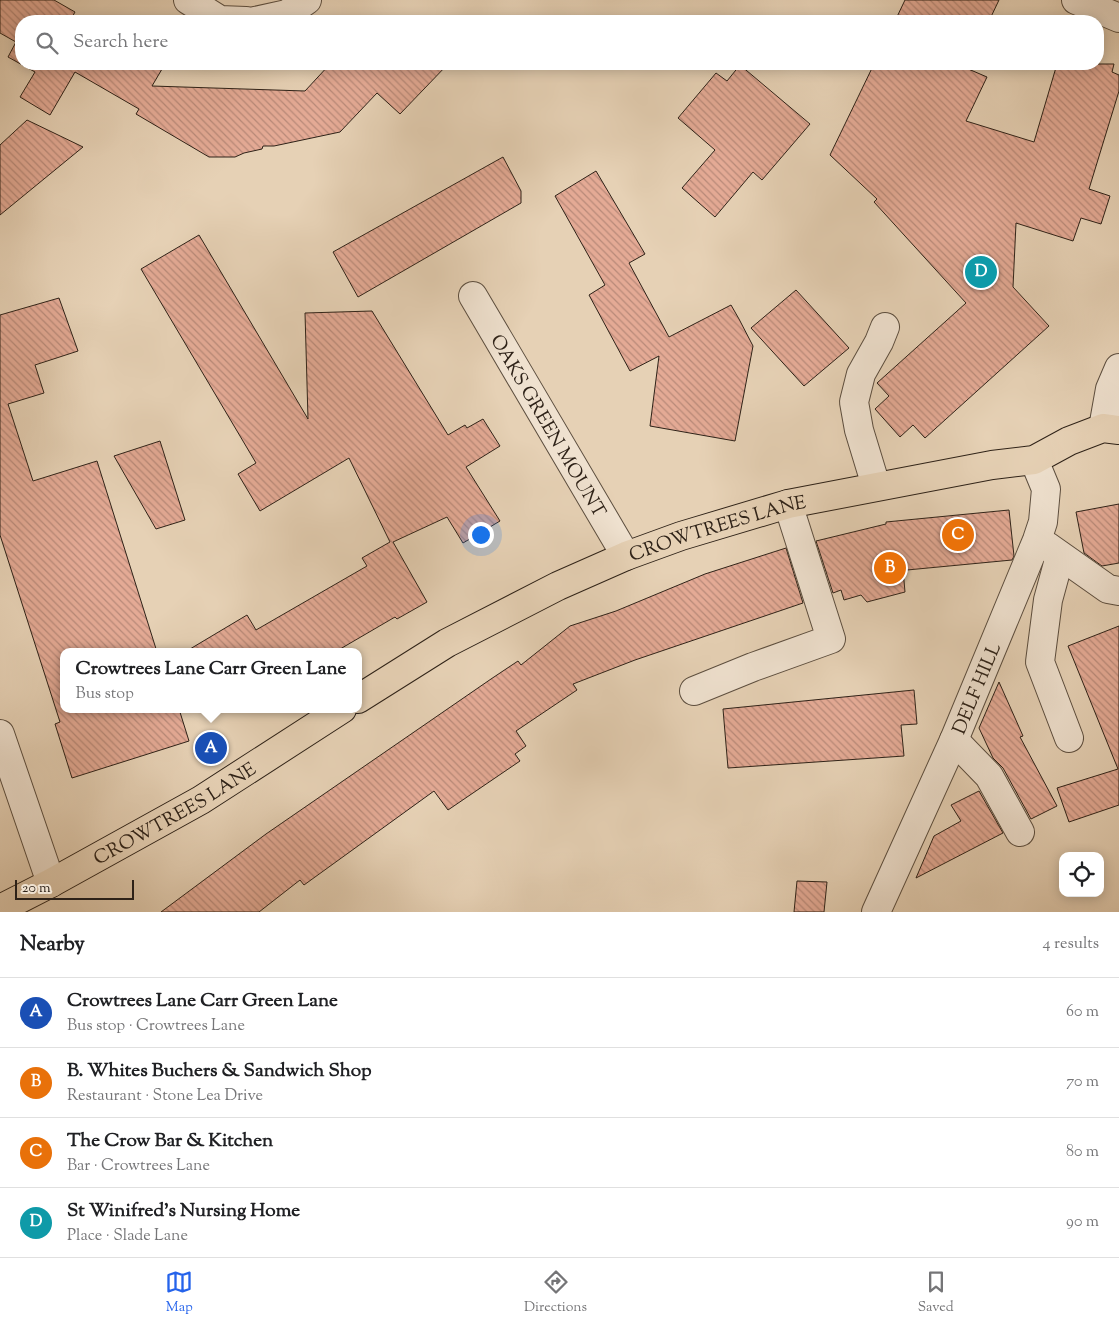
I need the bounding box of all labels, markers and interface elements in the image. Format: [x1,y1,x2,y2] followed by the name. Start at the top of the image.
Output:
[15,15,1104,70] search box
[33,29,61,57] icon: search
[73,29,168,56] text: Search here
[965,253,997,291] pin: D
[482,330,611,523] street label: OAKS GREEN MOUNT
[626,490,809,570] street label: CROWTREES LANE
[942,516,974,554] pin: C
[468,522,494,548] your location
[874,549,906,587] pin: B
[947,639,1009,739] street label: DELF HILL
[60,648,362,713] popup
[76,656,346,683] text: Crowtrees Lane Carr Green Lane
[76,683,134,706] text: Bus stop
[195,729,227,767] pin: A
[89,757,263,873] street label: CROWTREES LANE
[1059,852,1104,897] map controls
[1059,852,1104,897] button: locate
[15,877,134,900] scale bar
[22,879,51,899] text: 20 m
[20,930,85,960] text: Nearby
[1043,933,1099,956] text: 4 results
[67,988,338,1015] text: Crowtrees Lane Carr Green Lane
[30,1001,43,1024] text: A
[1066,1001,1099,1024] text: 60 m
[67,1015,245,1038] text: Bus stop · Crowtrees Lane
[67,1058,372,1085] text: B. Whites Buchers & Sandwich Shop
[31,1071,41,1094] text: B
[1066,1071,1099,1094] text: 70 m
[67,1085,263,1108] text: Restaurant · Stone Lea Drive
[67,1128,273,1155] text: The Crow Bar & Kitchen
[30,1141,42,1164] text: C
[1066,1141,1099,1164] text: 80 m
[67,1155,210,1178] text: Bar · Crowtrees Lane
[67,1198,300,1225] text: St Winifred's Nursing Home
[30,1211,42,1234] text: D
[1066,1211,1099,1234] text: 90 m
[67,1225,188,1248] text: Place · Slade Lane
[165,1268,193,1318] tab: Map
[524,1268,587,1318] tab: Directions
[918,1268,954,1318] tab: Saved

